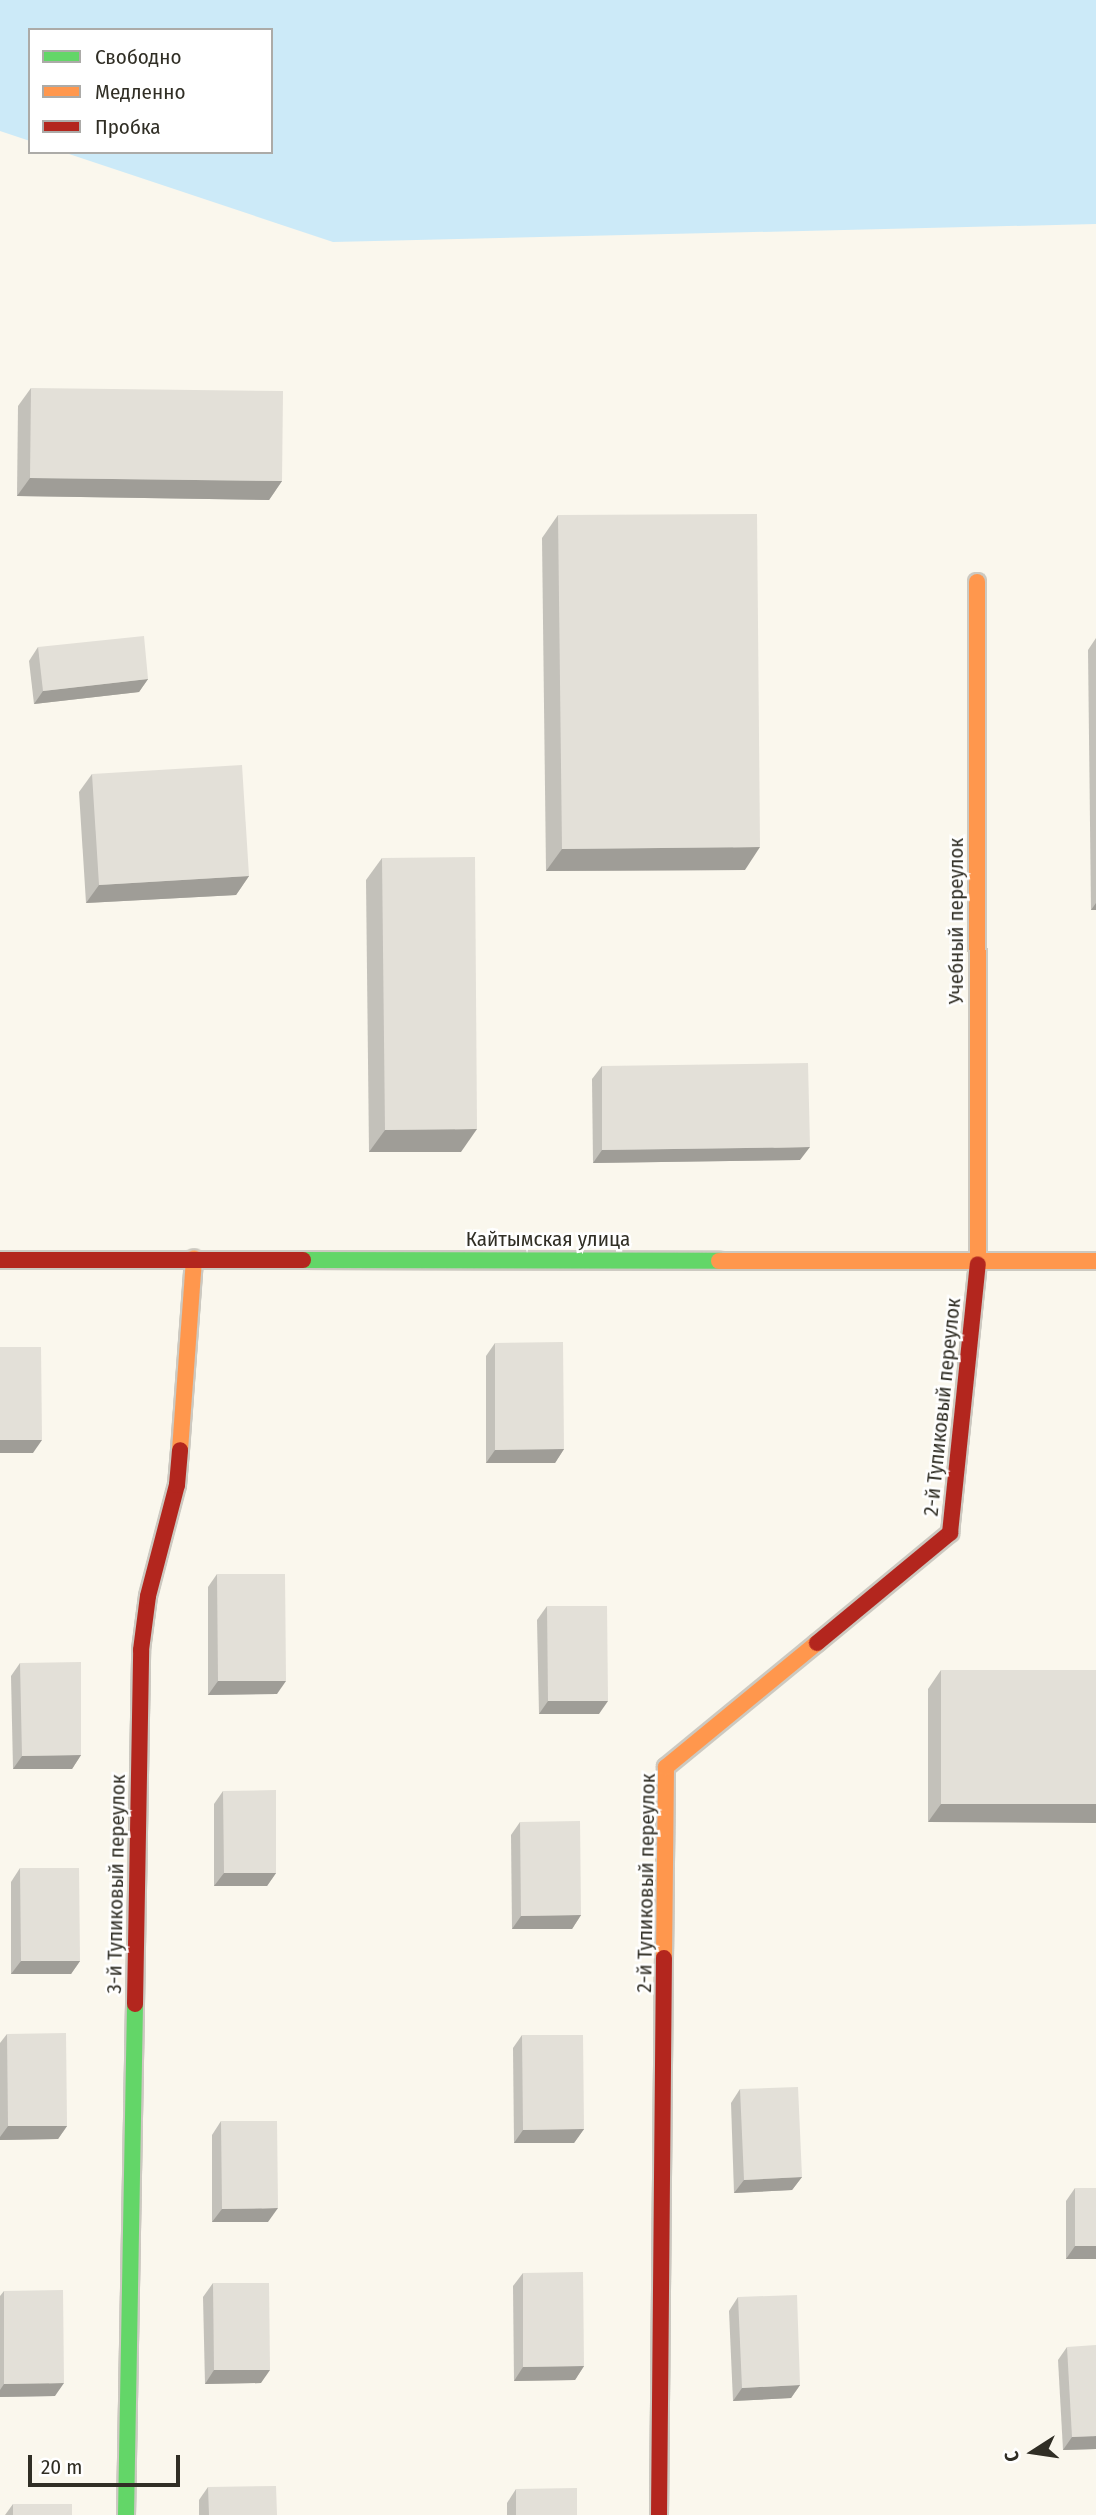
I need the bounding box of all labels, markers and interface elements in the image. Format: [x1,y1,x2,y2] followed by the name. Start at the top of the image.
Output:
[28,28,273,154] legend
[95,44,181,70] text: Свободно
[95,79,185,105] text: Медленно
[95,114,161,140] text: Пробка
[943,838,969,1004] street label: Учебный переулок
[466,1226,630,1252] street label: Кайтымская улица
[918,1297,966,1517] street label: 2-й Тупиковый переулок
[631,1773,661,1993] street label: 2-й Тупиковый переулок
[101,1774,131,1994] street label: 3-й Тупиковый переулок
[998,2417,1068,2487] north arrow
[32,2442,184,2486] scale bar
[1000,2449,1024,2464] text: С
[41,2454,82,2480] text: 20 m

